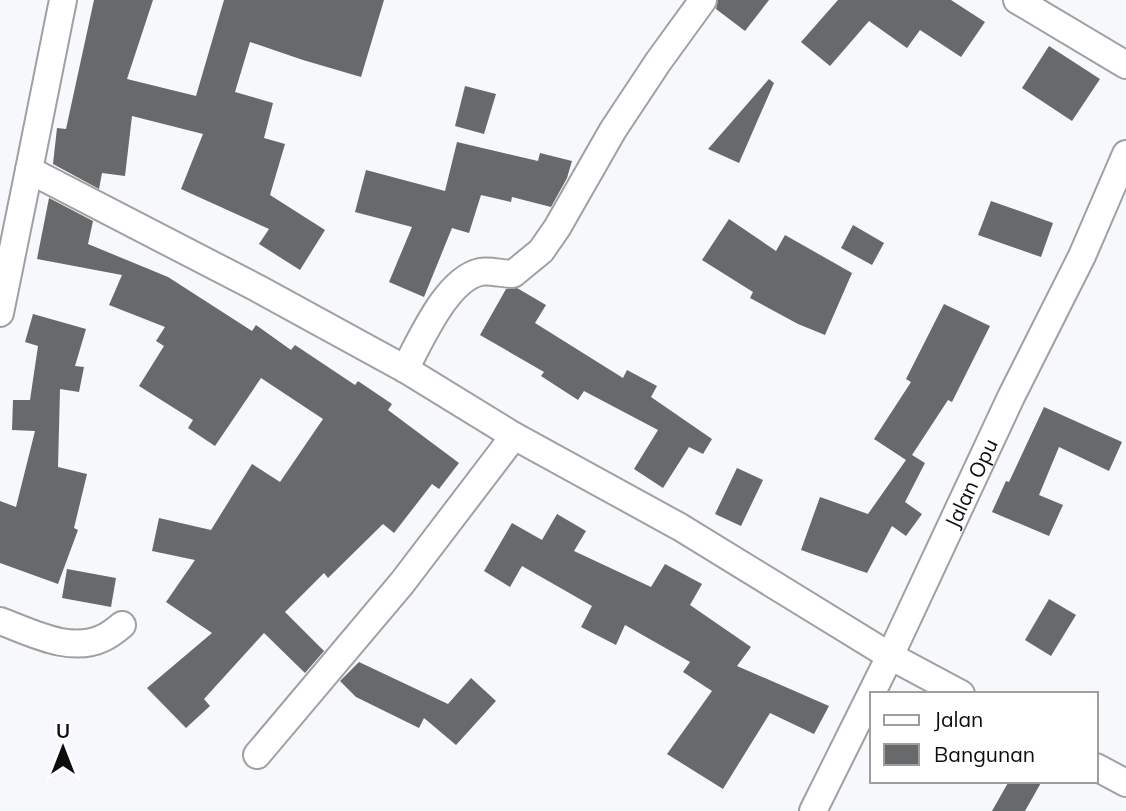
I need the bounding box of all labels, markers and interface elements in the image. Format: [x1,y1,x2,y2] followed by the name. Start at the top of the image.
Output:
[939,434,1003,532] street label: Jalan Opu
[870,692,1098,783] legend
[934,706,983,732] text: Jalan
[28,713,98,783] north arrow
[56,719,70,743] text: U
[934,741,1035,767] text: Bangunan

